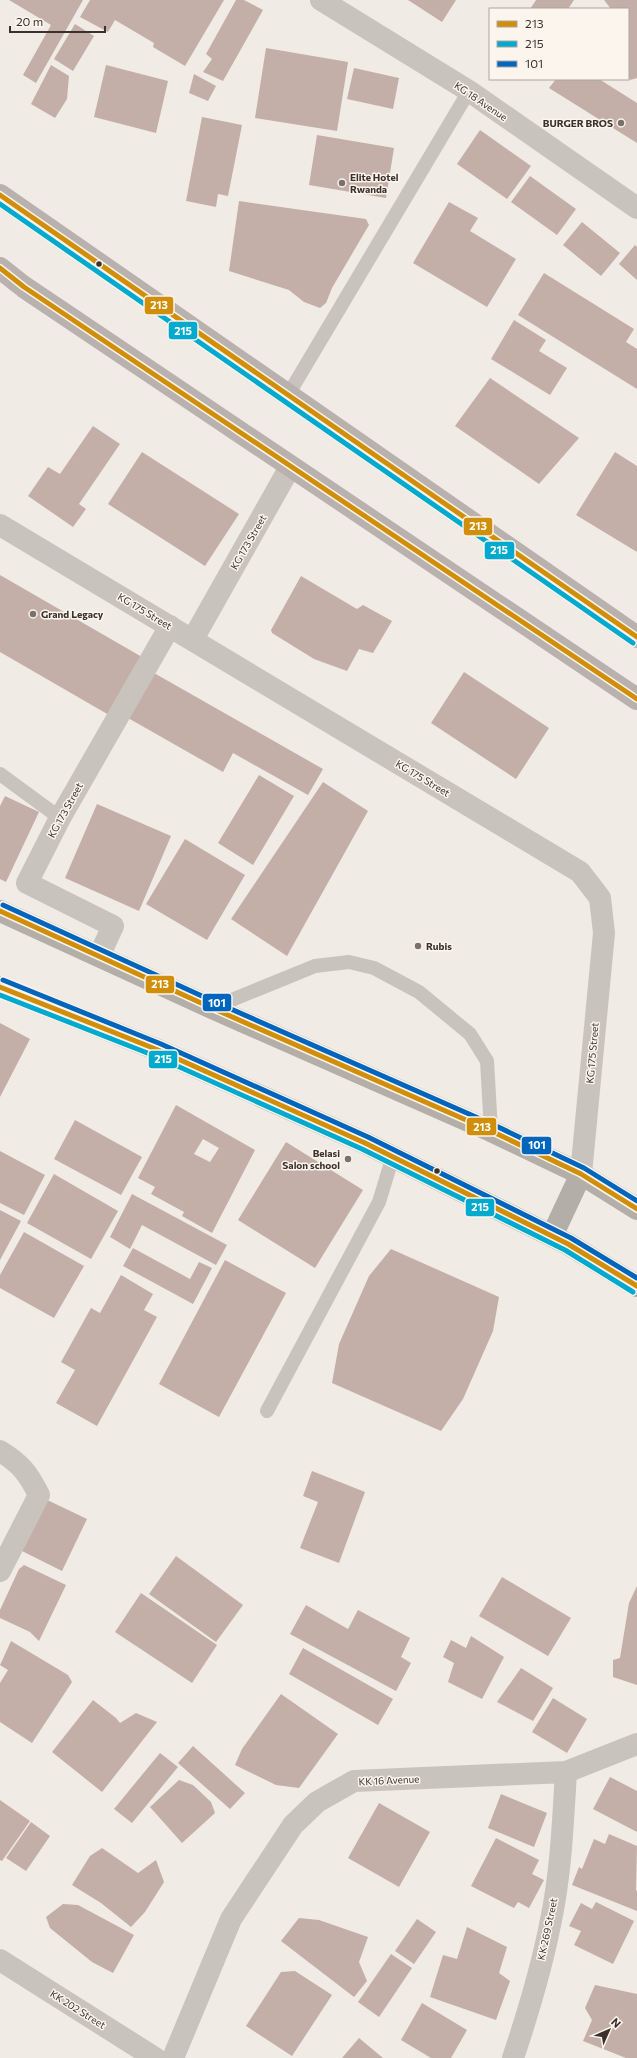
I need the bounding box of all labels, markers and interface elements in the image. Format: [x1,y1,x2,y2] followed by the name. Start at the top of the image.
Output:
[10,8,105,34] scale bar
[489,8,629,80] legend
[16,14,43,28] text: 20 m
[525,16,544,30] text: 213
[525,36,544,50] text: 215
[525,56,543,70] text: 101
[452,79,510,123] street label: KG 18 Avenue
[543,117,613,129] place label: BURGER BROS
[616,118,626,128] marker: BURGER BROS
[350,171,399,195] place label: Elite Hotel Rwanda
[337,178,347,188] marker: Elite Hotel Rwanda
[94,259,104,269] unlabelled marker
[144,296,174,315] line badge: 213
[150,298,168,311] text: 213
[168,321,198,340] line badge: 215
[174,324,192,337] text: 215
[228,513,268,571] street label: KG 173 Street
[463,517,493,536] line badge: 213
[469,519,487,532] text: 213
[484,541,515,560] line badge: 215
[490,543,508,556] text: 215
[116,590,174,632] street label: KG 175 Street
[41,608,104,620] place label: Grand Legacy
[28,609,38,619] marker: Grand Legacy
[394,757,452,799] street label: KG 175 Street
[45,780,85,840] street label: KG 173 Street
[426,940,452,952] place label: Rubis
[413,941,423,951] marker: Rubis
[145,975,175,994] line badge: 213
[151,977,169,990] text: 213
[202,993,232,1012] line badge: 101
[208,996,226,1009] text: 101
[583,1022,601,1084] street label: KG 175 Street
[148,1050,178,1069] line badge: 215
[154,1052,172,1065] text: 215
[466,1117,497,1136] line badge: 213
[473,1120,491,1133] text: 213
[521,1136,552,1155] line badge: 101
[528,1138,546,1151] text: 101
[282,1147,340,1171] place label: Belasi Salon school
[343,1154,353,1164] marker: Belasi Salon school
[432,1166,442,1176] unlabelled marker
[465,1198,495,1217] line badge: 215
[471,1200,489,1213] text: 215
[358,1772,420,1788] street label: KK 16 Avenue
[535,1897,559,1961] street label: KK 269 Street
[48,1987,108,2031] street label: KK 202 Street
[589,2010,629,2050] north arrow
[609,2015,624,2030] text: N

